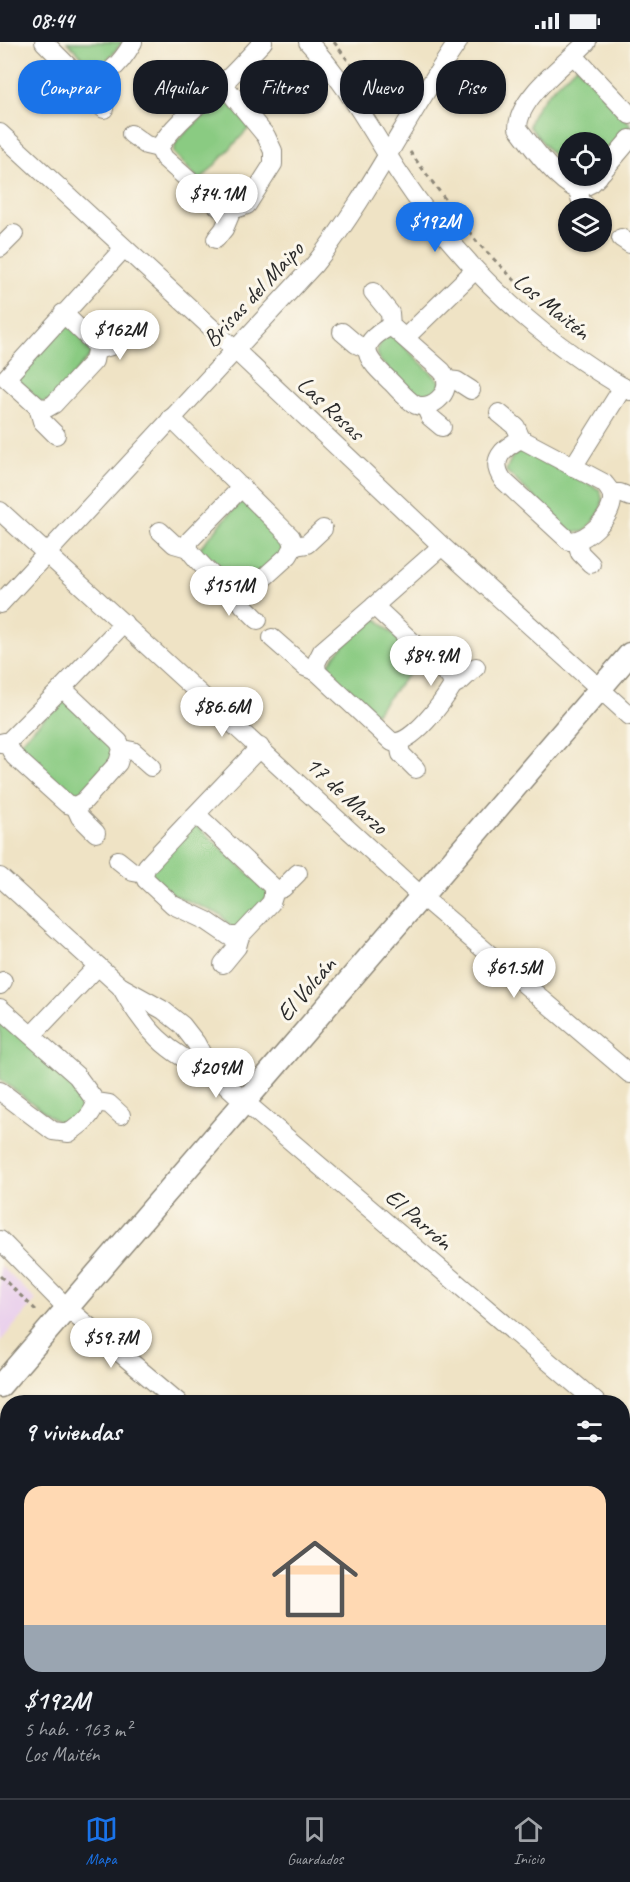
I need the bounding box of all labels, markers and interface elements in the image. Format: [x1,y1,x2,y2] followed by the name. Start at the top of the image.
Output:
[30,7,74,35] text: 08:44
[18,60,121,114] chip: Comprar
[133,60,228,114] chip: Alquilar
[240,60,328,114] chip: Filtros
[340,60,424,114] chip: Nuevo
[436,60,506,114] chip: Piso
[558,132,612,252] map controls
[558,132,612,186] button: locate
[168,174,266,225] pin: $74.1M
[190,181,244,206] text: $74.1M
[558,198,612,252] button: layers
[393,202,477,253] pin: $192M
[410,209,460,234] text: $192M
[196,234,311,353] street label: Brisas del Maipo
[507,266,598,347] street label: Los Maitén
[78,310,162,361] pin: $162M
[95,317,146,342] text: $162M
[291,369,372,448] street label: Las Rosas
[187,566,271,617] pin: $151M
[204,573,254,598] text: $151M
[382,636,480,687] pin: $84.9M
[404,643,458,668] text: $84.9M
[173,687,271,738] pin: $86.6M
[194,694,250,719] text: $86.6M
[299,749,396,842] street label: 17 de Marzo
[465,948,563,999] pin: $61.5M
[270,949,343,1028] street label: El Volcán
[487,955,541,980] text: $61.5M
[174,1048,258,1099] pin: $209M
[191,1055,241,1080] text: $209M
[379,1182,460,1257] street label: El Parrón
[62,1318,160,1369] pin: $59.7M
[84,1325,138,1350] text: $59.7M
[24,1415,121,1448] text: 9 viviendas
[573,1415,606,1448] icon: filters
[261,1525,369,1633] icon: home
[24,1684,89,1717] text: $192M
[24,1717,131,1742] text: 5 hab. · 163 m²
[24,1742,100,1767] text: Los Maitén
[85,1813,118,1869] tab: Mapa
[287,1813,343,1869] tab: Guardados
[512,1813,545,1869] tab: Inicio

